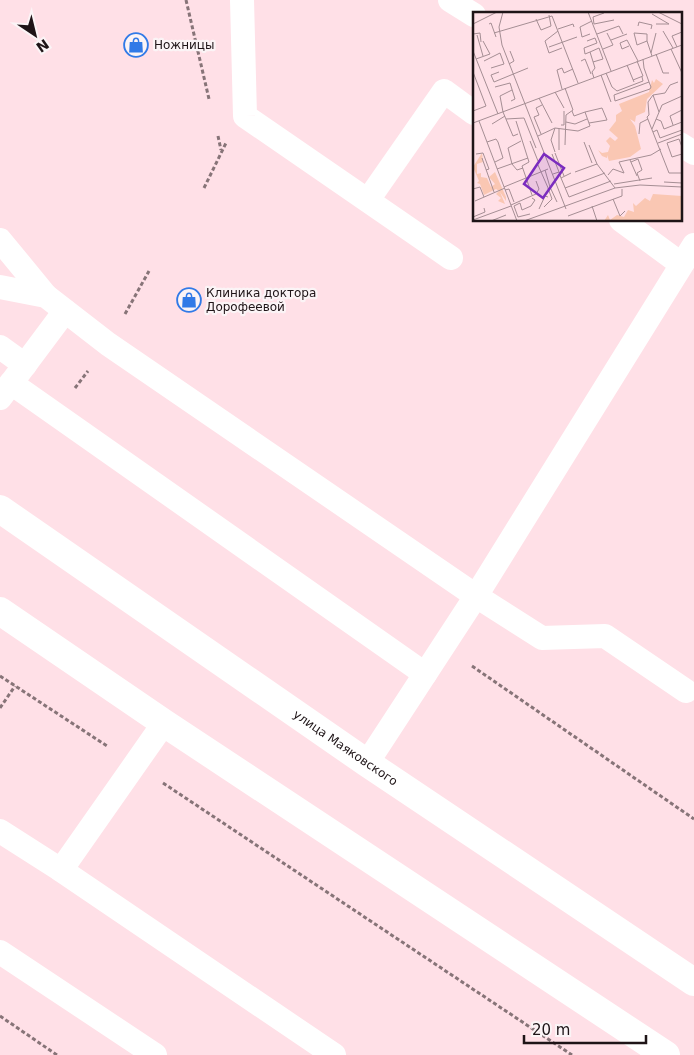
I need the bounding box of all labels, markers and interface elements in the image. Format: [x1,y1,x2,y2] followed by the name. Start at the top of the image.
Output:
[10,10,60,60] north arrow
[473,12,682,221] inset map
[123,32,149,58] shop icon: Ножницы
[33,36,52,56] text: N
[154,38,214,52] place label: Ножницы
[206,286,316,314] place label: Клиника доктора Дорофеевой
[176,287,202,313] shop icon: Клиника доктора Дорофеевой
[291,707,400,789] street label: улица Маяковского
[524,1012,646,1044] scale bar
[532,1021,570,1039] text: 20 m

